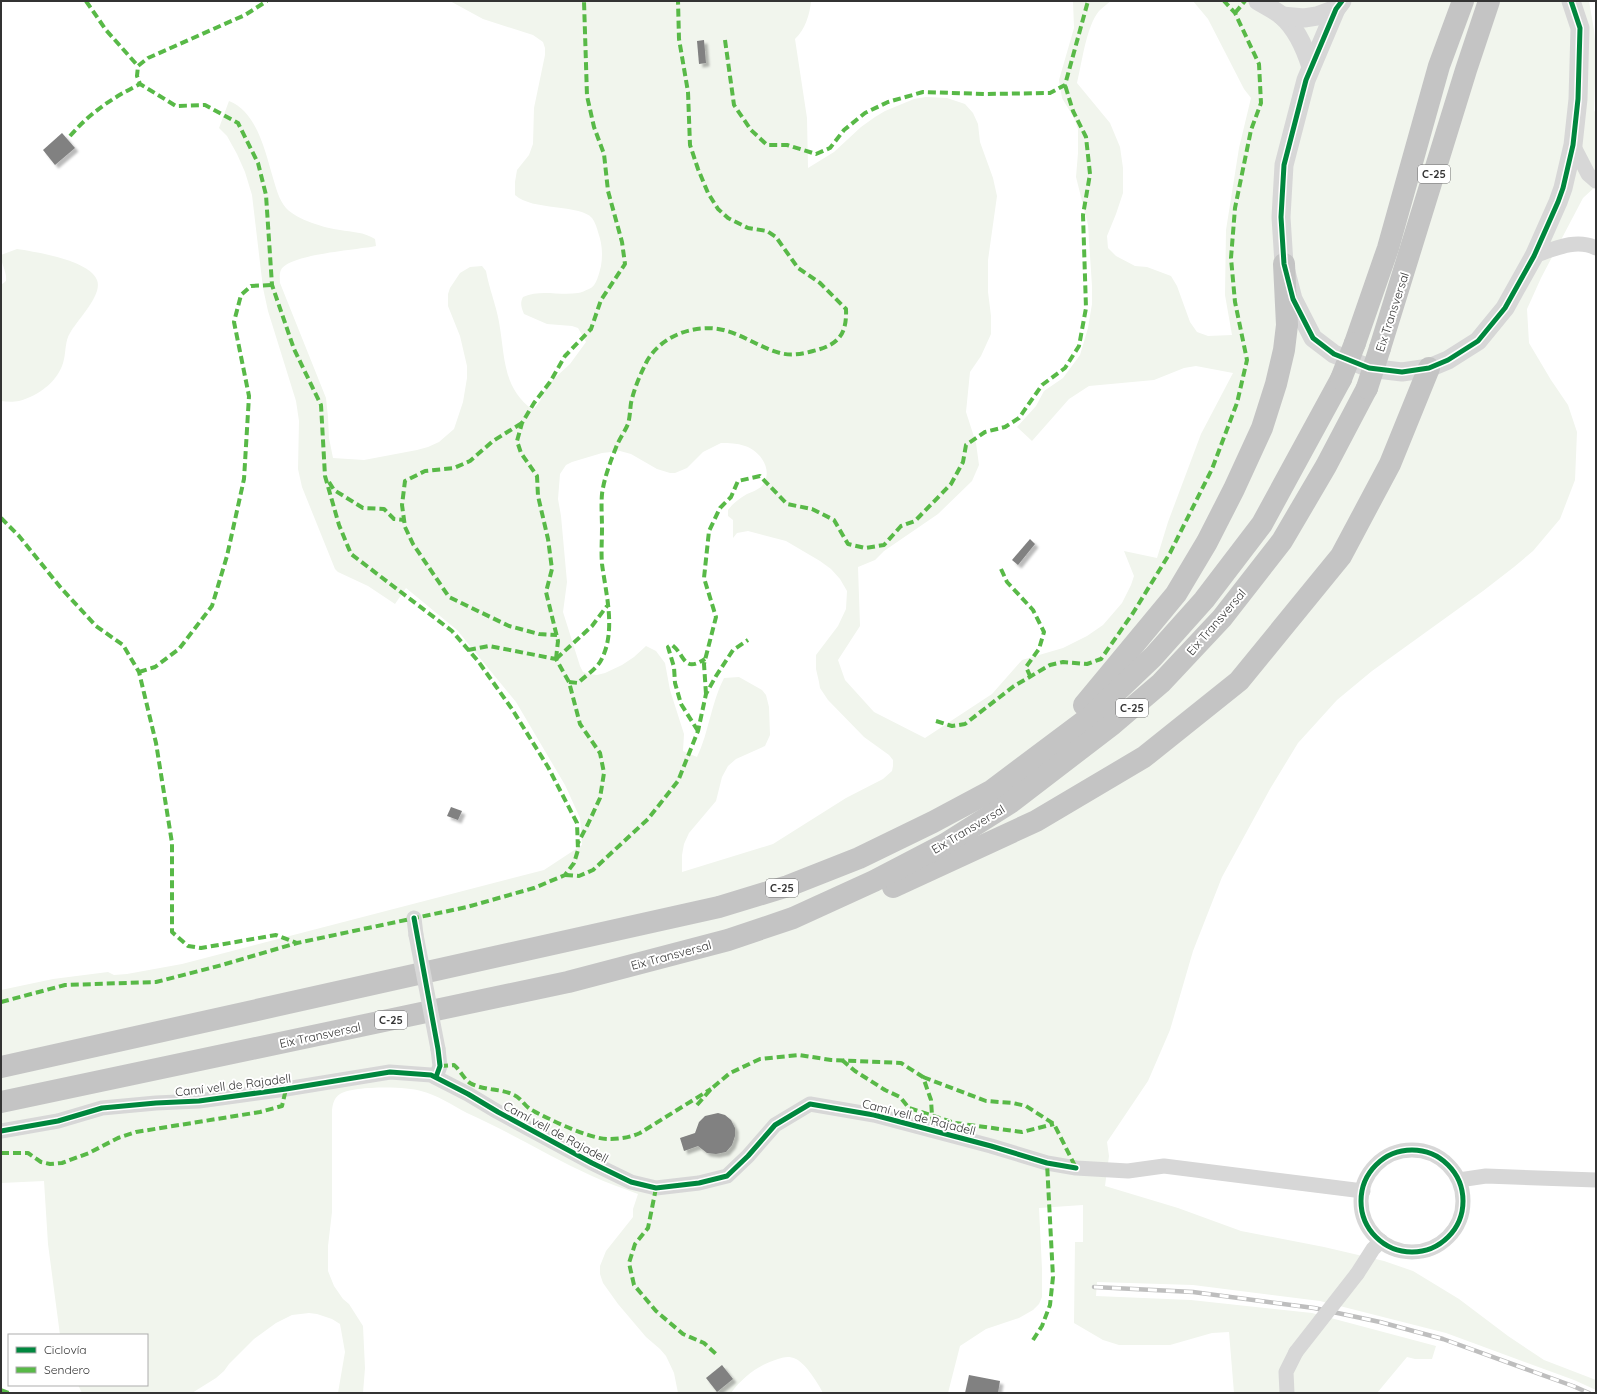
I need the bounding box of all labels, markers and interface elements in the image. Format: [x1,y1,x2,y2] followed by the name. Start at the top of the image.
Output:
[1418,165,1450,183] road number: C-25
[1372,270,1412,354] street label: Eix Transversal
[1183,586,1249,658] street label: Eix Transversal
[1116,699,1148,717] road number: C-25
[929,801,1007,857] street label: Eix Transversal
[766,879,798,897] road number: C-25
[629,937,713,973] street label: Eix Transversal
[375,1011,407,1029] road number: C-25
[278,1019,362,1051] street label: Eix Transversal
[174,1070,292,1100] street label: Camí vell de Rajadell
[861,1096,977,1138] street label: Camí vell de Rajadell
[501,1098,611,1166] street label: Camí vell de Rajadell
[8,1334,148,1386] legend
[44,1342,87,1357] text: Ciclovía
[44,1362,90,1377] text: Sendero

